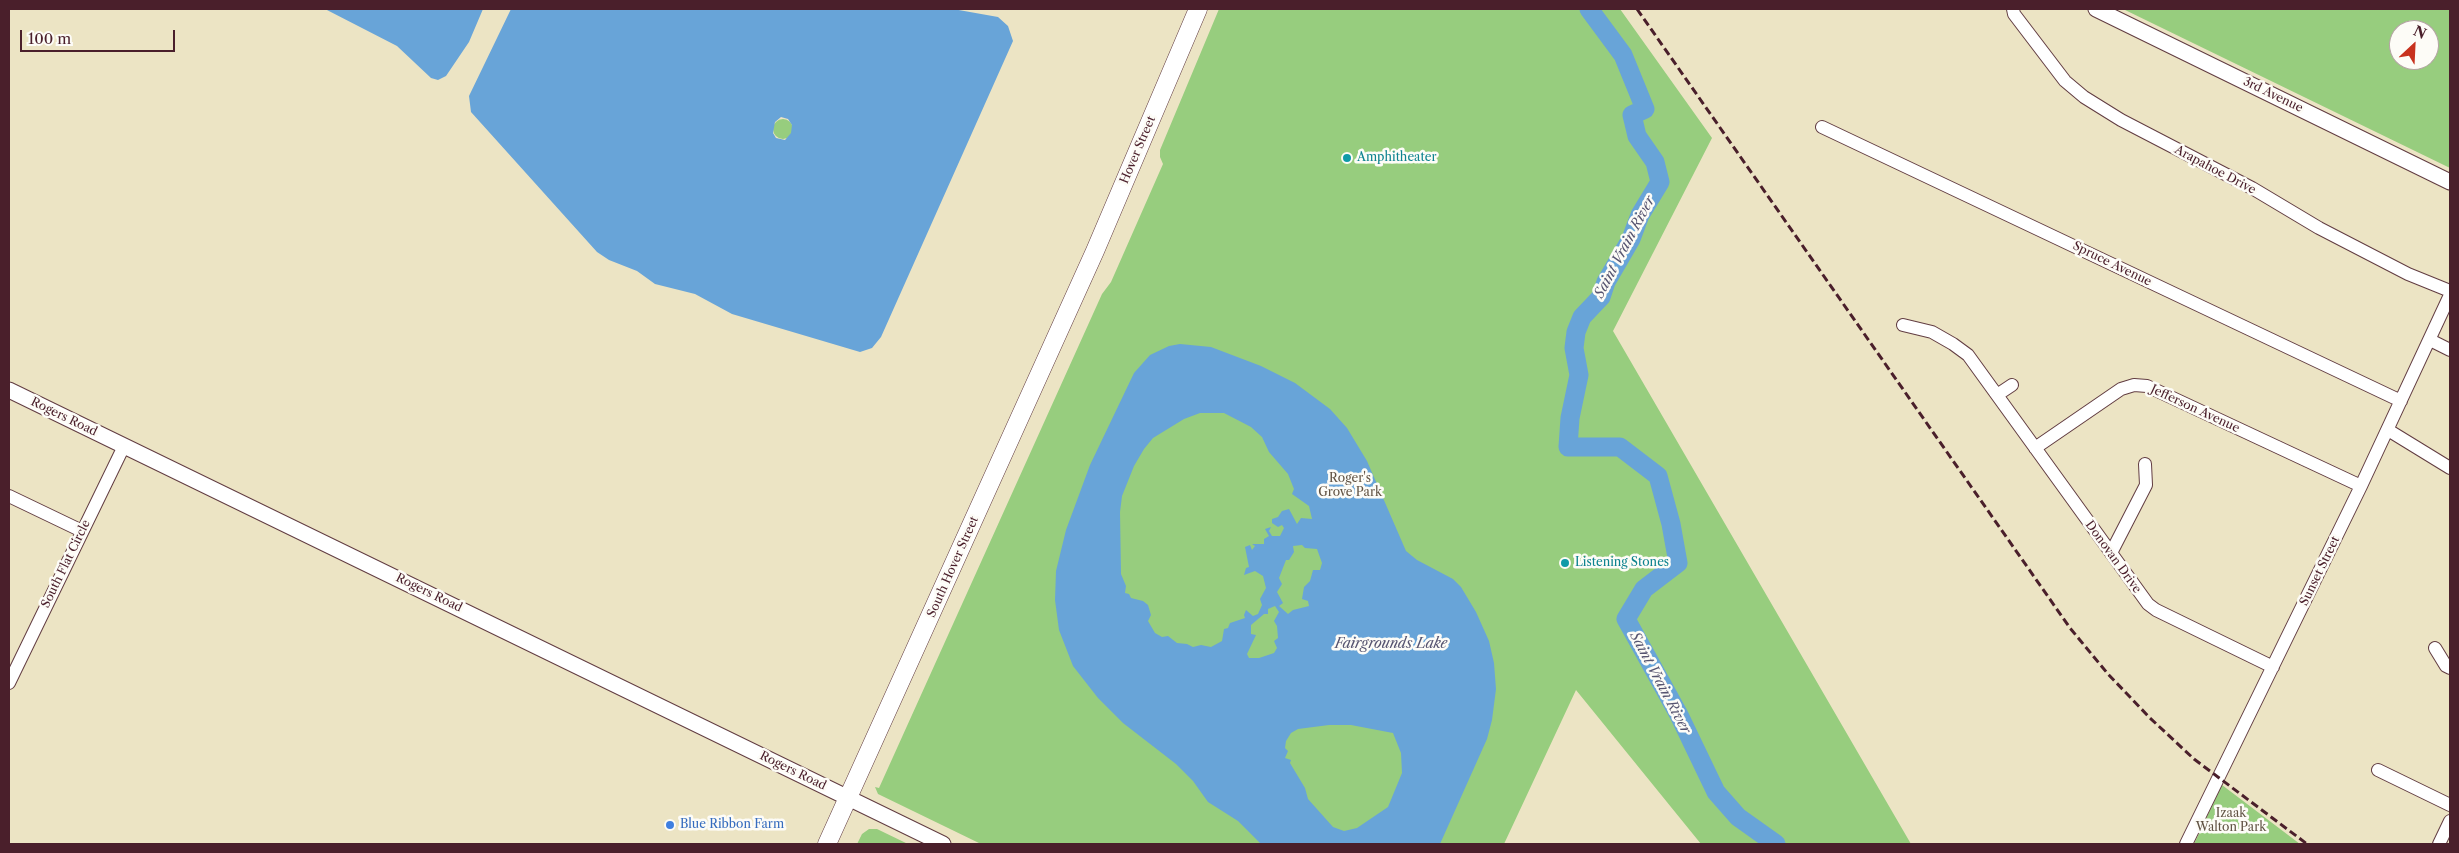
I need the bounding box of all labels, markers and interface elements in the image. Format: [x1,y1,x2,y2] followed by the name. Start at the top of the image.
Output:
[22,20,178,52] scale bar
[2389,20,2439,70] north arrow
[2411,22,2429,43] text: N
[28,29,71,48] text: 100 m
[2241,74,2305,116] street label: 3rd Avenue
[1117,114,1159,186] street label: Hover Street
[2172,143,2258,197] street label: Arapahoe Drive
[1357,151,1436,165] place label: Amphitheater
[1341,152,1353,164] marker: Amphitheater
[1591,193,1659,301] water label: Saint Vrain River
[2070,239,2154,289] street label: Spruce Avenue
[2148,382,2242,436] street label: Jefferson Avenue
[28,395,100,439] street label: Rogers Road
[1318,472,1382,500] park label: Roger's Grove Park
[924,514,982,620] street label: South Hover Street
[38,518,94,610] street label: South Flat Circle
[2082,518,2144,596] street label: Donovan Drive
[2297,534,2343,608] street label: Sunset Street
[1575,556,1669,570] place label: Listening Stones
[1559,557,1571,569] marker: Listening Stones
[393,571,465,615] street label: Rogers Road
[1626,629,1694,737] water label: Saint Vrain River
[1335,636,1447,652] water label: Fairgrounds Lake
[757,749,829,793] street label: Rogers Road
[2196,807,2266,835] park label: Izaak Walton Park
[680,818,784,832] place label: Blue Ribbon Farm
[664,819,676,831] marker: Blue Ribbon Farm

